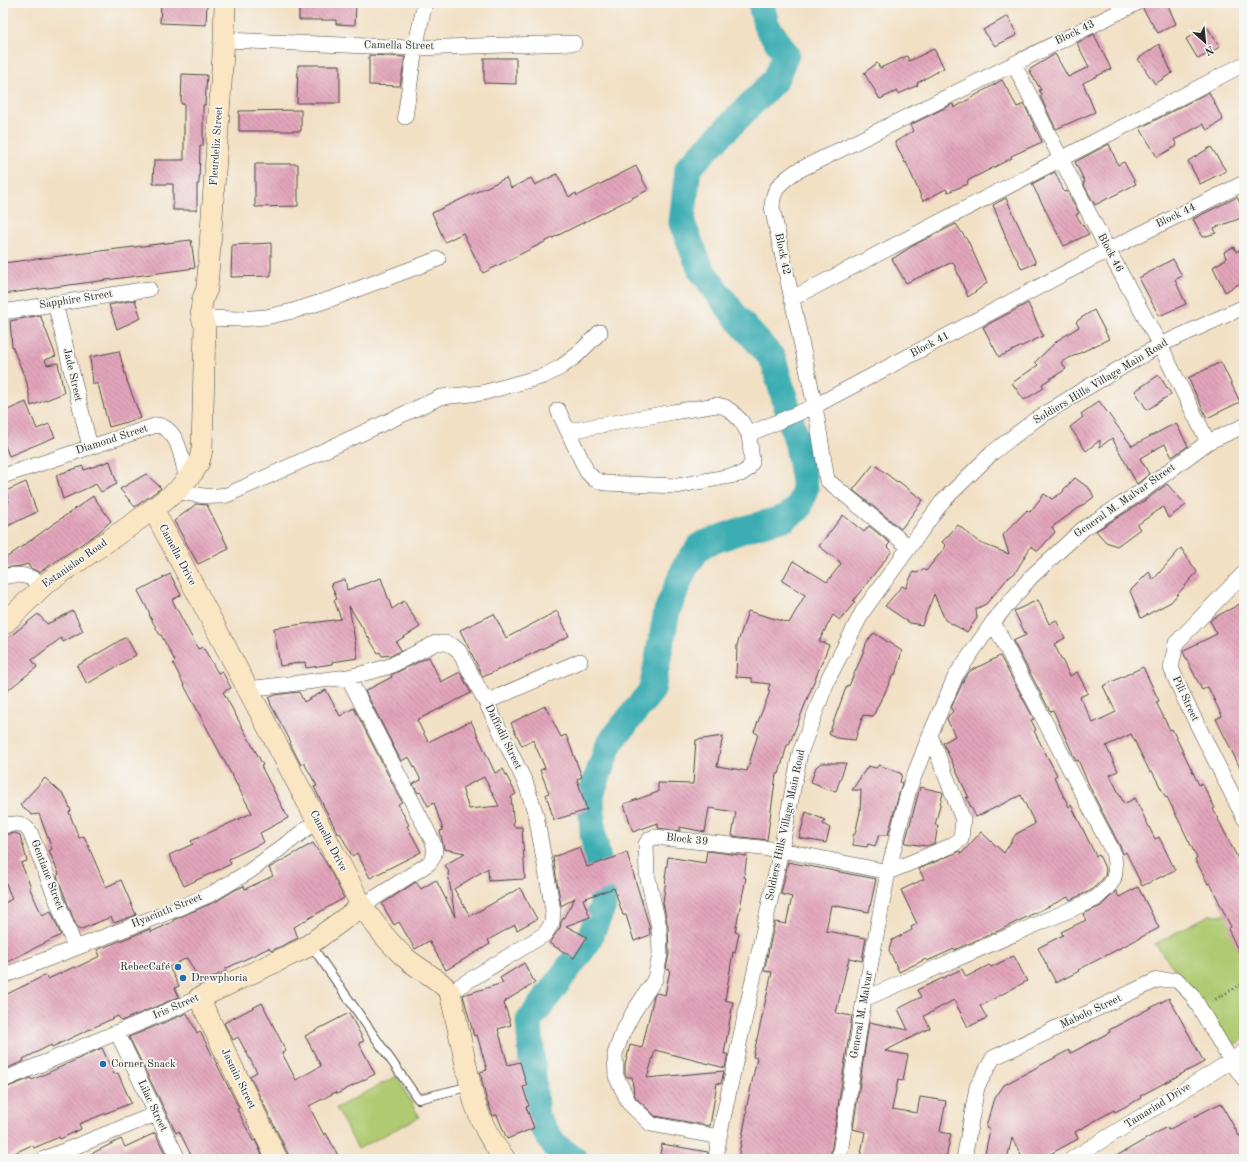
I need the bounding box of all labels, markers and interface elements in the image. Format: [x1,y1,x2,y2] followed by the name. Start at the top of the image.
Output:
[1054,19,1096,47] street label: Block 43
[1185,22,1225,62] north arrow
[364,40,434,52] street label: Camella Street
[1202,43,1215,57] text: N
[209,106,225,186] street label: Fleurdeliz Street
[1155,202,1197,230] street label: Block 44
[772,232,792,276] street label: Block 42
[1095,232,1125,274] street label: Block 46
[38,289,114,311] street label: Sapphire Street
[909,330,951,360] street label: Block 41
[1032,337,1170,426] street label: Soldiers Hills Village Main Road
[61,347,84,403] street label: Jade Street
[75,423,150,457] street label: Diamond Street
[1072,462,1178,540] street label: General M. Malvar Street
[156,523,198,587] street label: Camella Drive
[40,537,110,591] street label: Estanislao Road
[1170,675,1200,723] street label: Pili Street
[483,703,523,771] street label: Daffodil Street
[765,748,807,902] street label: Soldiers Hills Village Main Road
[307,809,349,873] street label: Camella Drive
[665,832,709,848] street label: Block 39
[29,838,66,912] street label: Gentiane Street
[130,892,204,930] street label: Hyacinth Street
[120,962,170,973] place label: RebecCafé
[173,962,183,972] marker: RebecCafé
[849,970,875,1059] street label: General M. Malvar
[178,973,188,983] marker: Drewphoria
[191,973,248,984] place label: Drewphoria
[151,992,201,1022] street label: Iris Street
[1059,993,1124,1031] street label: Mabolo Street
[219,1047,257,1111] street label: Jasmin Street
[98,1059,108,1069] marker: Corner Snack
[111,1059,176,1070] place label: Corner Snack
[135,1078,169,1134] street label: Lilac Street
[1123,1081,1193,1131] street label: Tamarind Drive

